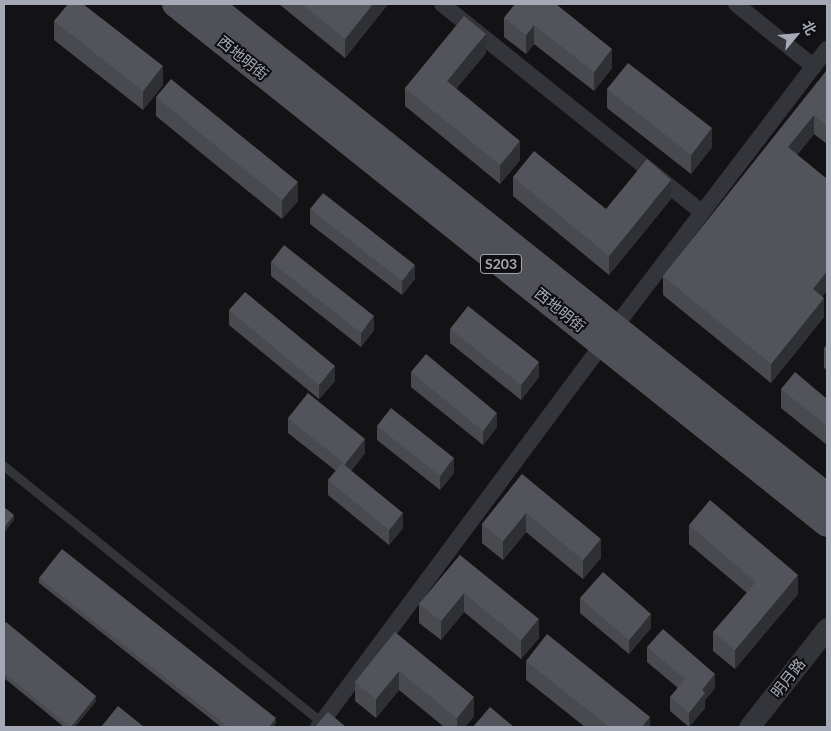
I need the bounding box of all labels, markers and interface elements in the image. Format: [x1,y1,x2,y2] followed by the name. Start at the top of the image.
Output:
[771,10,821,60] north arrow
[799,18,820,38] text: 北
[214,32,272,84] street label: 西地明街
[480,252,522,276] road number: S203
[531,284,589,336] street label: 西地明街
[767,655,809,701] street label: 明月路

